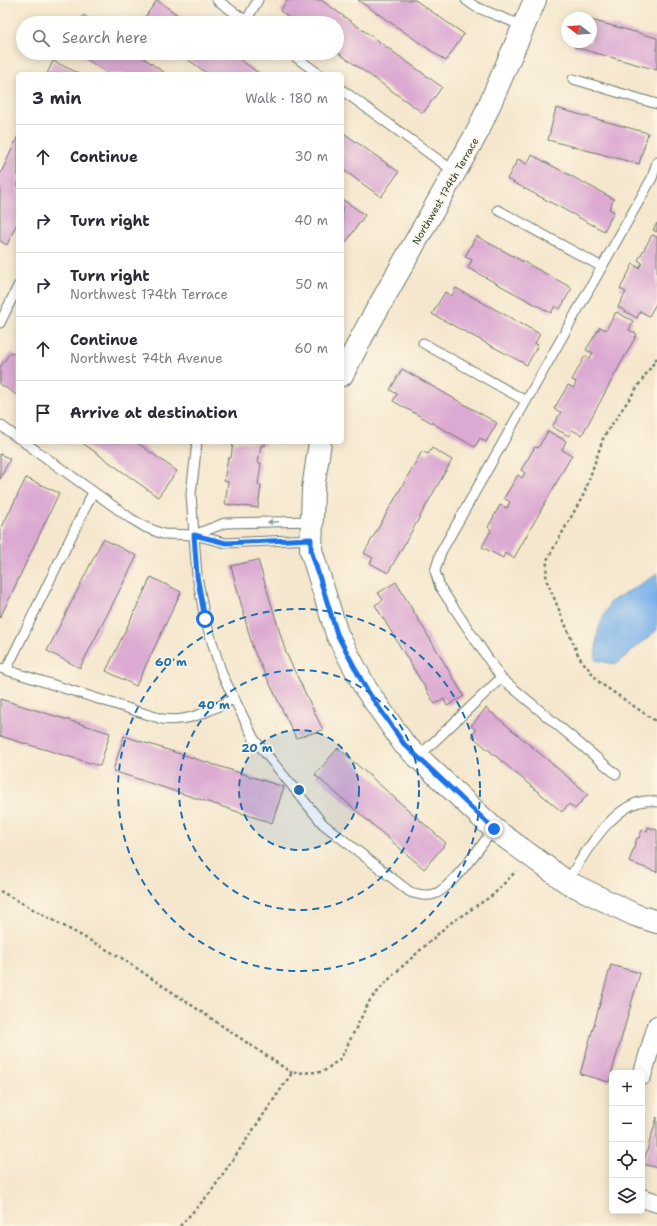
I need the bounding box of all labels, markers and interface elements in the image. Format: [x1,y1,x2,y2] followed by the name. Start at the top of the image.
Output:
[561,12,597,48] north arrow
[16,16,344,60] search box
[30,27,52,49] icon: search
[62,28,148,48] text: Search here
[32,87,82,109] text: 3 min
[245,90,328,107] text: Walk · 180 m
[409,135,482,247] street label: Northwest 174th Terrace
[32,146,54,168] icon: ahead
[70,147,138,167] text: Continue
[294,148,328,165] text: 30 m
[32,210,54,232] icon: right
[70,211,150,231] text: Turn right
[294,212,328,229] text: 40 m
[70,266,150,286] text: Turn right
[32,274,54,296] icon: right
[295,276,328,293] text: 50 m
[70,286,228,303] text: Northwest 174th Terrace
[70,330,138,350] text: Continue
[32,338,54,360] icon: ahead
[295,340,328,357] text: 60 m
[70,350,223,367] text: Northwest 74th Avenue
[32,402,54,424] icon: arrive
[70,403,238,423] text: Arrive at destination
[267,518,279,525] one-way arrow
[196,610,214,628] route start
[155,654,187,670] text: 60 m
[198,697,230,713] text: 40 m
[241,740,273,756] text: 20 m
[292,783,306,797] centre of rings
[485,820,503,838] route end
[609,1070,645,1214] map controls
[609,1070,645,1106] button: +
[609,1106,645,1142] button: −
[609,1142,645,1178] button: locate
[609,1178,645,1214] button: layers

